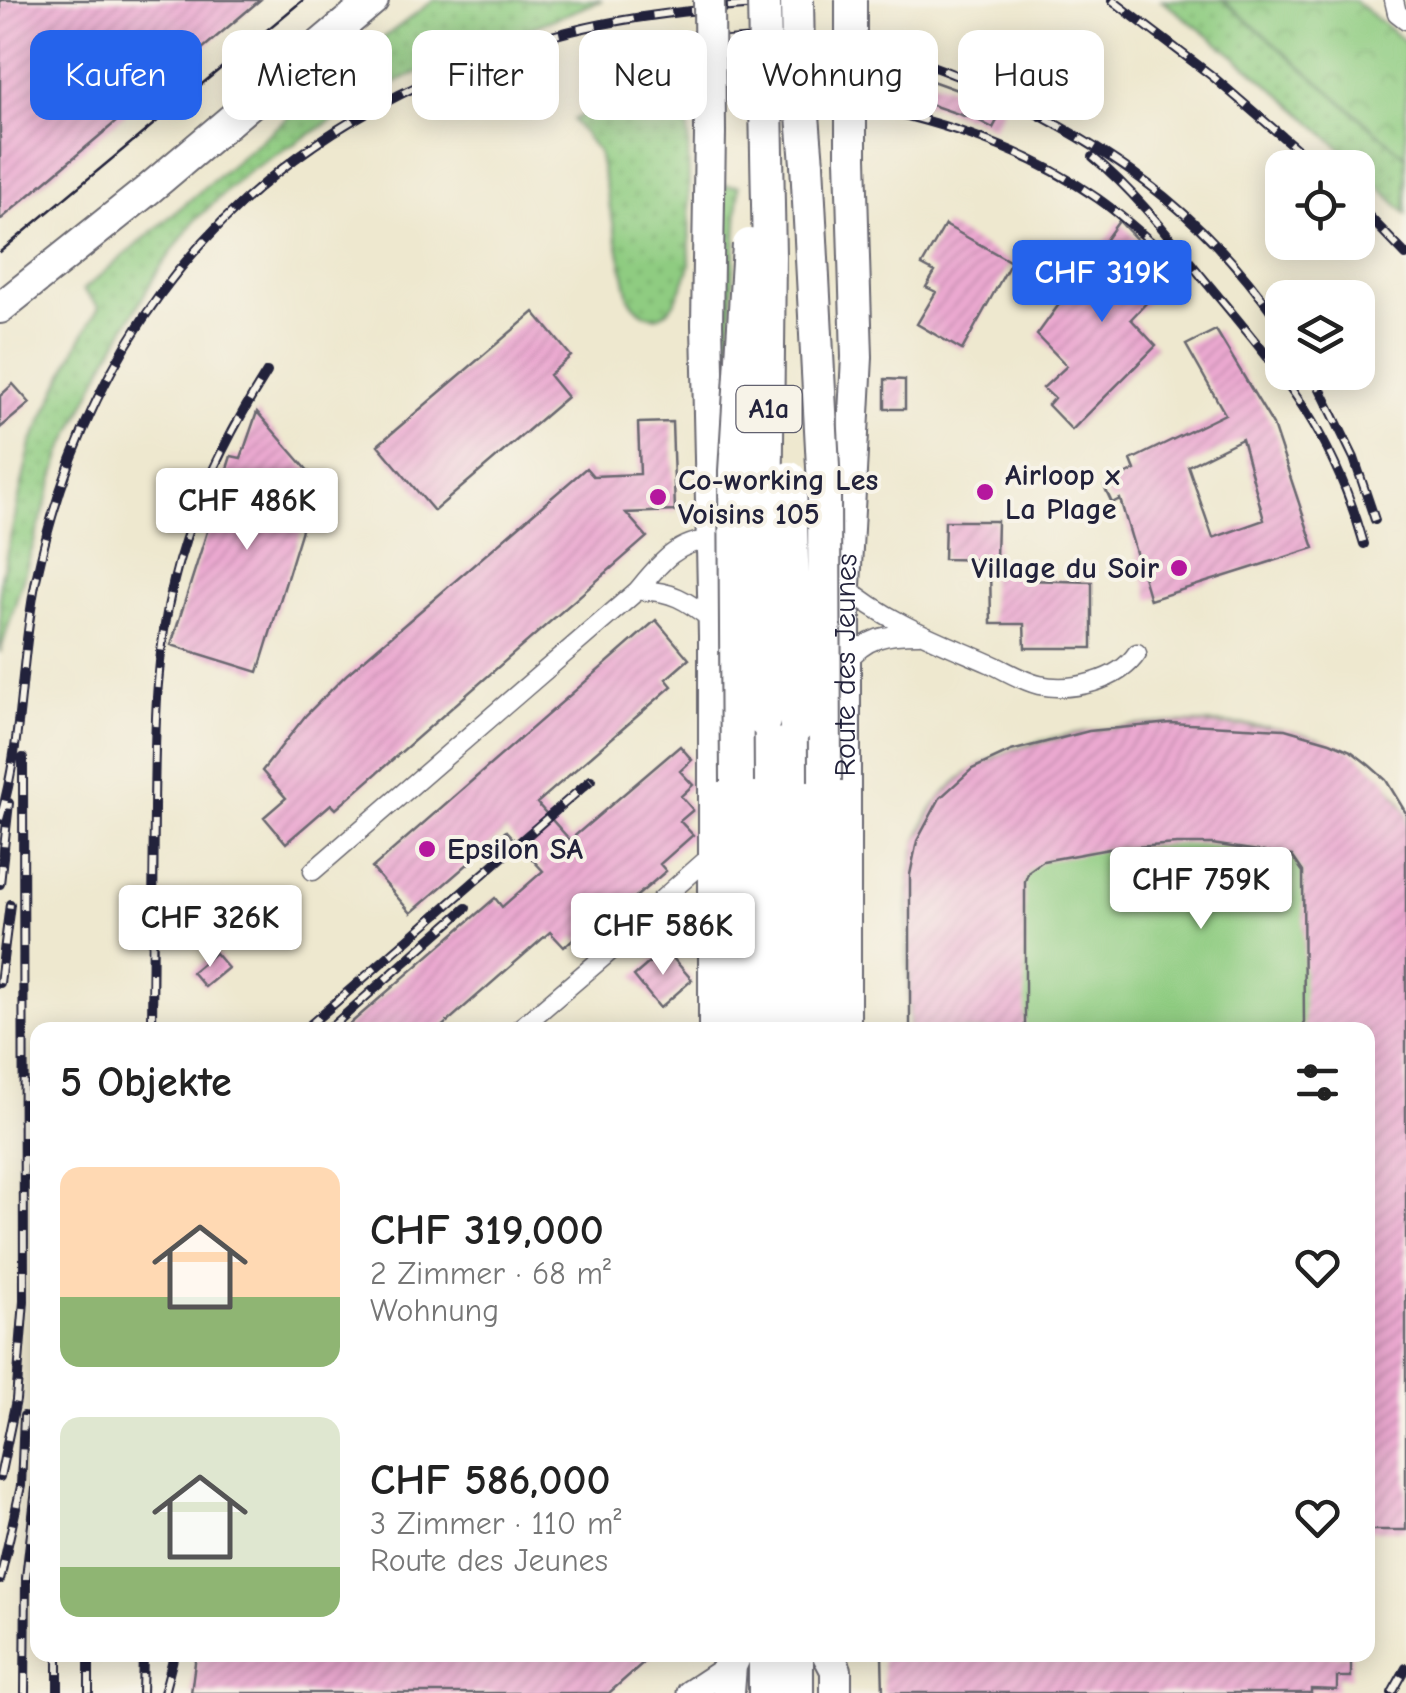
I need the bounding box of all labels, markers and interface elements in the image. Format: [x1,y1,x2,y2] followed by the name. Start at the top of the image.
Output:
[30,30,202,120] chip: Kaufen
[222,30,392,120] chip: Mieten
[412,30,559,120] chip: Filter
[579,30,707,120] chip: Neu
[727,30,938,120] chip: Wohnung
[958,30,1104,120] chip: Haus
[1265,150,1375,390] map controls
[1265,150,1375,260] button: locate
[999,240,1205,325] pin: CHF 319K
[1034,254,1170,291] text: CHF 319K
[1265,280,1375,390] button: layers
[736,386,802,432] road number: A1a
[1005,458,1120,527] place label: Airloop x La Plage
[678,463,878,532] place label: Co-working Les Voisins 105
[144,468,350,553] pin: CHF 486K
[974,481,996,503] marker: Airloop x La Plage
[178,482,316,519] text: CHF 486K
[647,486,669,508] marker: Co-working Les Voisins 105
[971,551,1159,586] place label: Village du Soir
[828,553,864,777] street label: Route des Jeunes
[1168,557,1190,579] marker: Village du Soir
[447,832,583,867] place label: Epsilon SA
[416,838,438,860] marker: Epsilon SA
[1098,847,1304,932] pin: CHF 759K
[1132,861,1270,898] text: CHF 759K
[107,885,313,970] pin: CHF 326K
[560,893,766,978] pin: CHF 586K
[141,899,279,936] text: CHF 326K
[593,907,733,944] text: CHF 586K
[1290,1055,1345,1110] icon: filters
[60,1058,232,1107] text: 5 Objekte
[370,1206,604,1255] text: CHF 319,000
[140,1207,260,1327] icon: home
[1290,1240,1345,1295] icon: heart
[370,1255,611,1292] text: 2 Zimmer · 68 m²
[370,1292,499,1329] text: Wohnung
[370,1456,610,1505] text: CHF 586,000
[140,1457,260,1577] icon: home
[1290,1490,1345,1545] icon: heart
[370,1505,621,1542] text: 3 Zimmer · 110 m²
[370,1542,608,1579] text: Route des Jeunes

